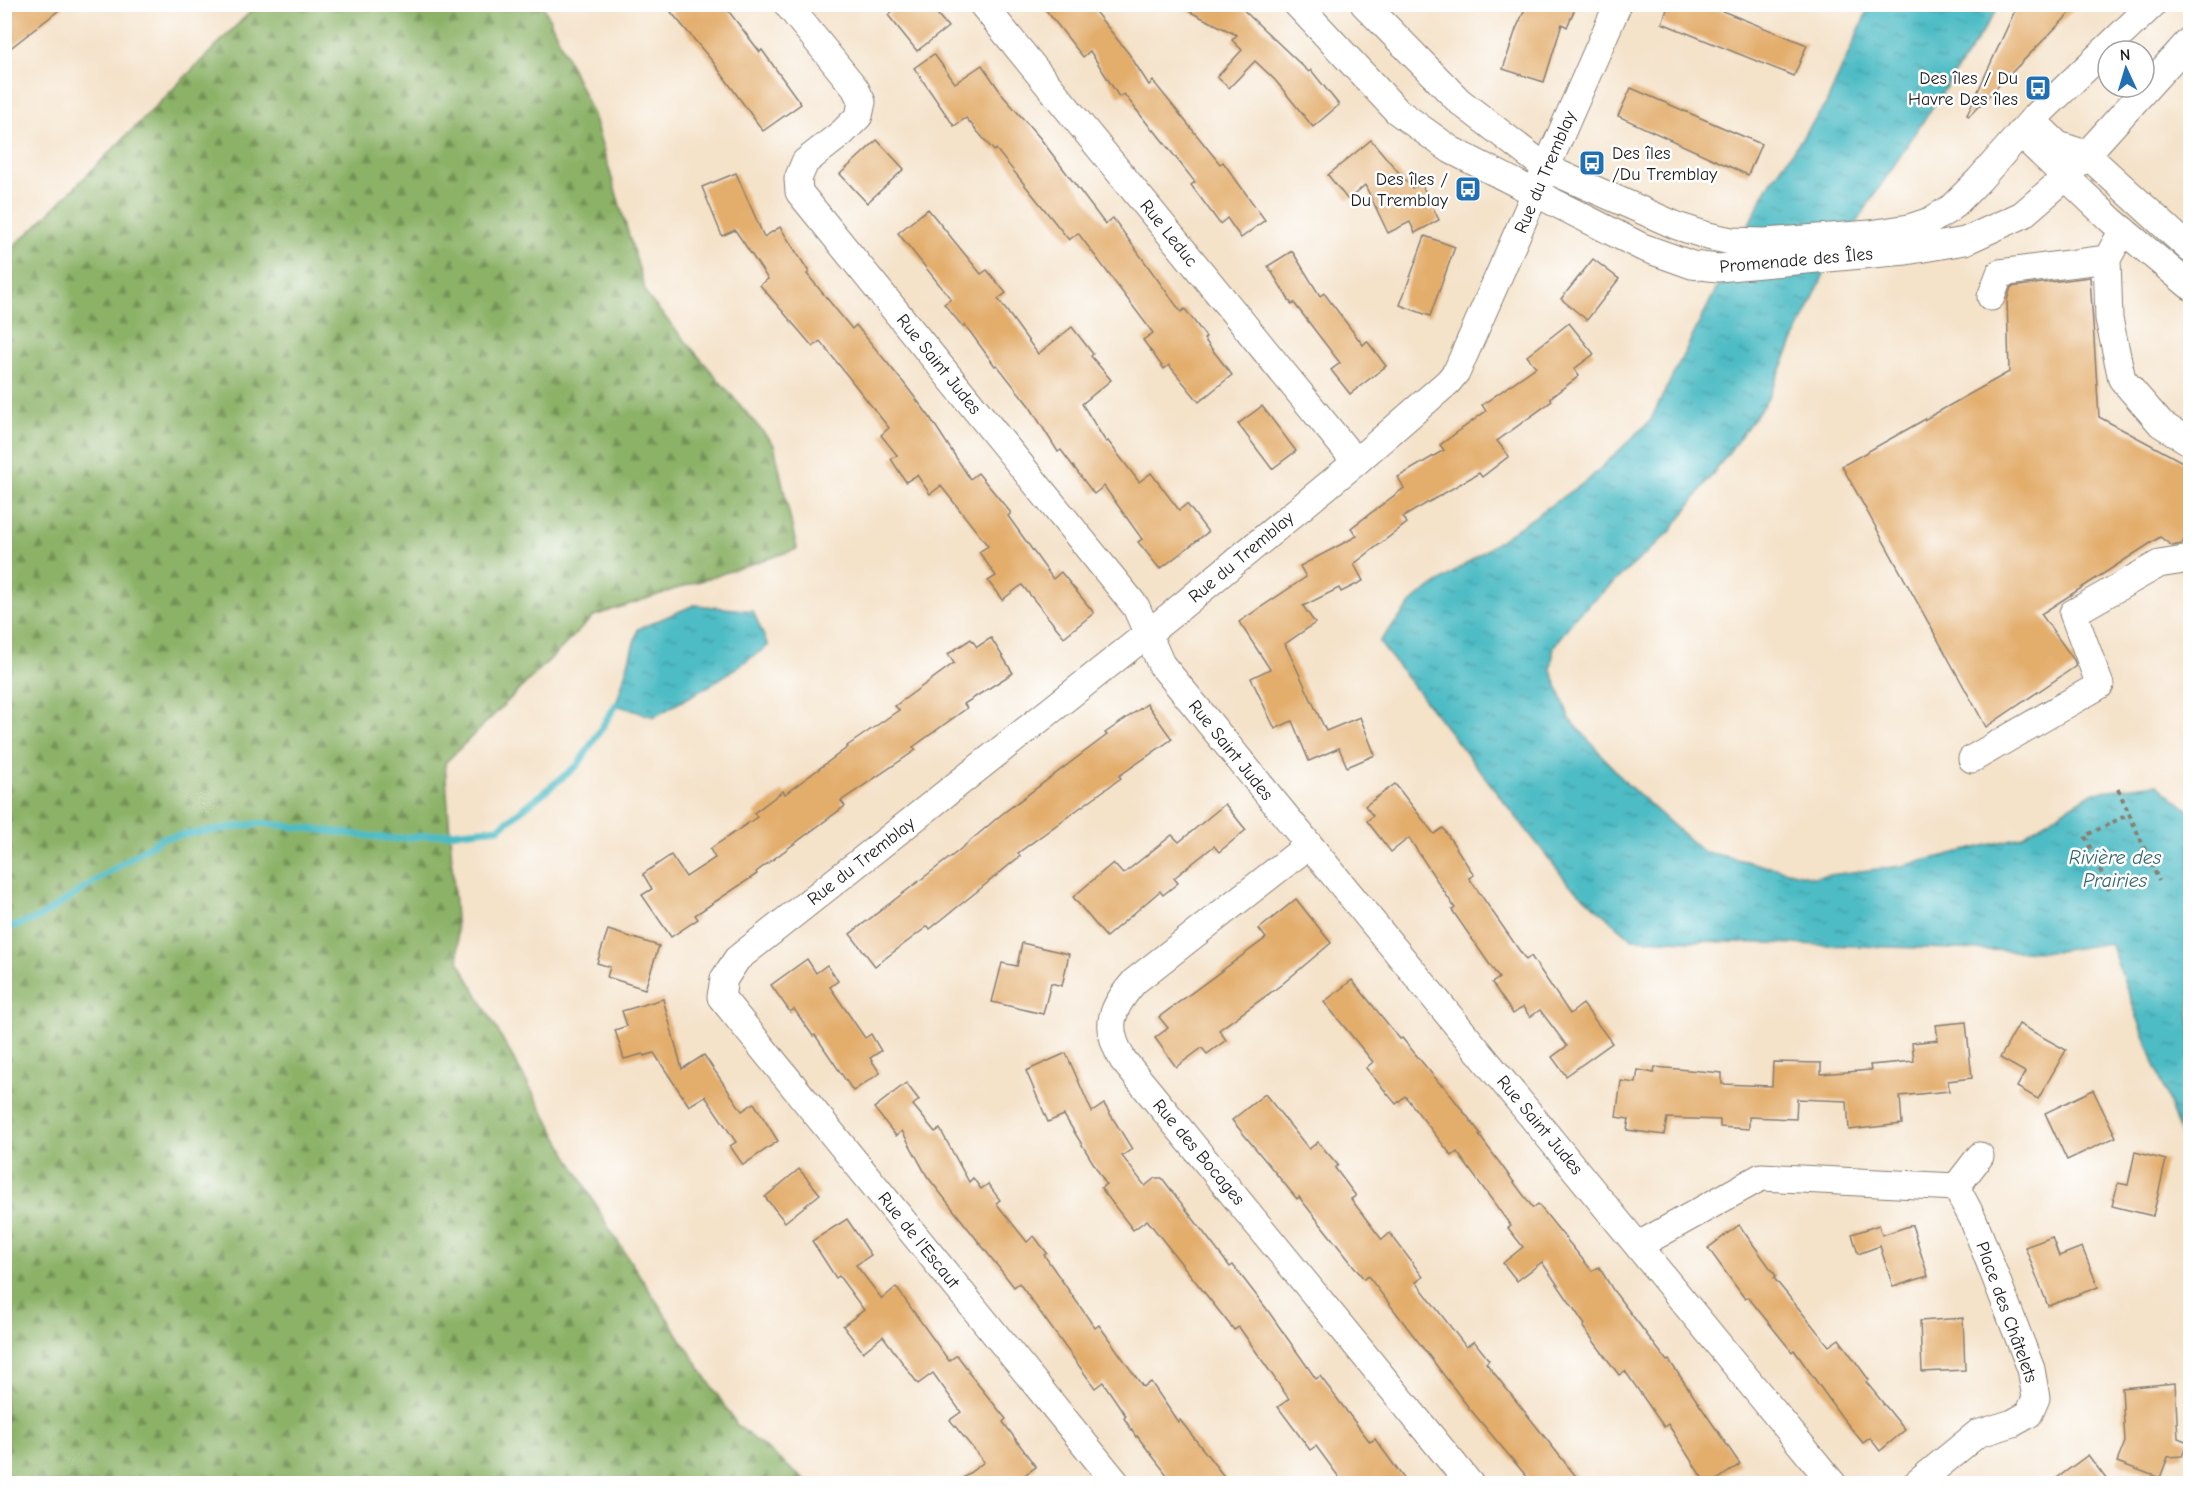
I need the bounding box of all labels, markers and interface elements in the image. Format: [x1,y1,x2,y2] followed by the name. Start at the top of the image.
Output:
[2096,39,2156,99] north arrow
[2119,46,2131,64] text: N
[1908,68,2018,110] place label: Des îles / Du Havre Des îles
[2023,73,2053,103] bus stop icon: Des îles / Du Havre Des îles
[1510,107,1581,236] street label: Rue du Tremblay
[1612,143,1718,185] place label: Des îles /Du Tremblay
[1577,148,1607,178] bus stop icon: Des îles /Du Tremblay
[1350,169,1449,211] place label: Des îles / Du Tremblay
[1453,174,1483,204] bus stop icon: Des îles / Du Tremblay
[1135,196,1202,271] street label: Rue Leduc
[1718,242,1874,278] street label: Promenade des Îles
[892,310,985,419] street label: Rue Saint Judes
[1185,507,1299,607] street label: Rue du Tremblay
[1184,696,1277,805] street label: Rue Saint Judes
[803,812,920,910] street label: Rue du Tremblay
[2069,846,2162,892] water label: Rivière des Prairies
[1492,1072,1587,1179] street label: Rue Saint Judes
[1148,1095,1249,1210] street label: Rue des Bocages
[873,1188,964,1293] street label: Rue de l'Escaut
[1971,1239,2042,1385] street label: Place des Châtelets

